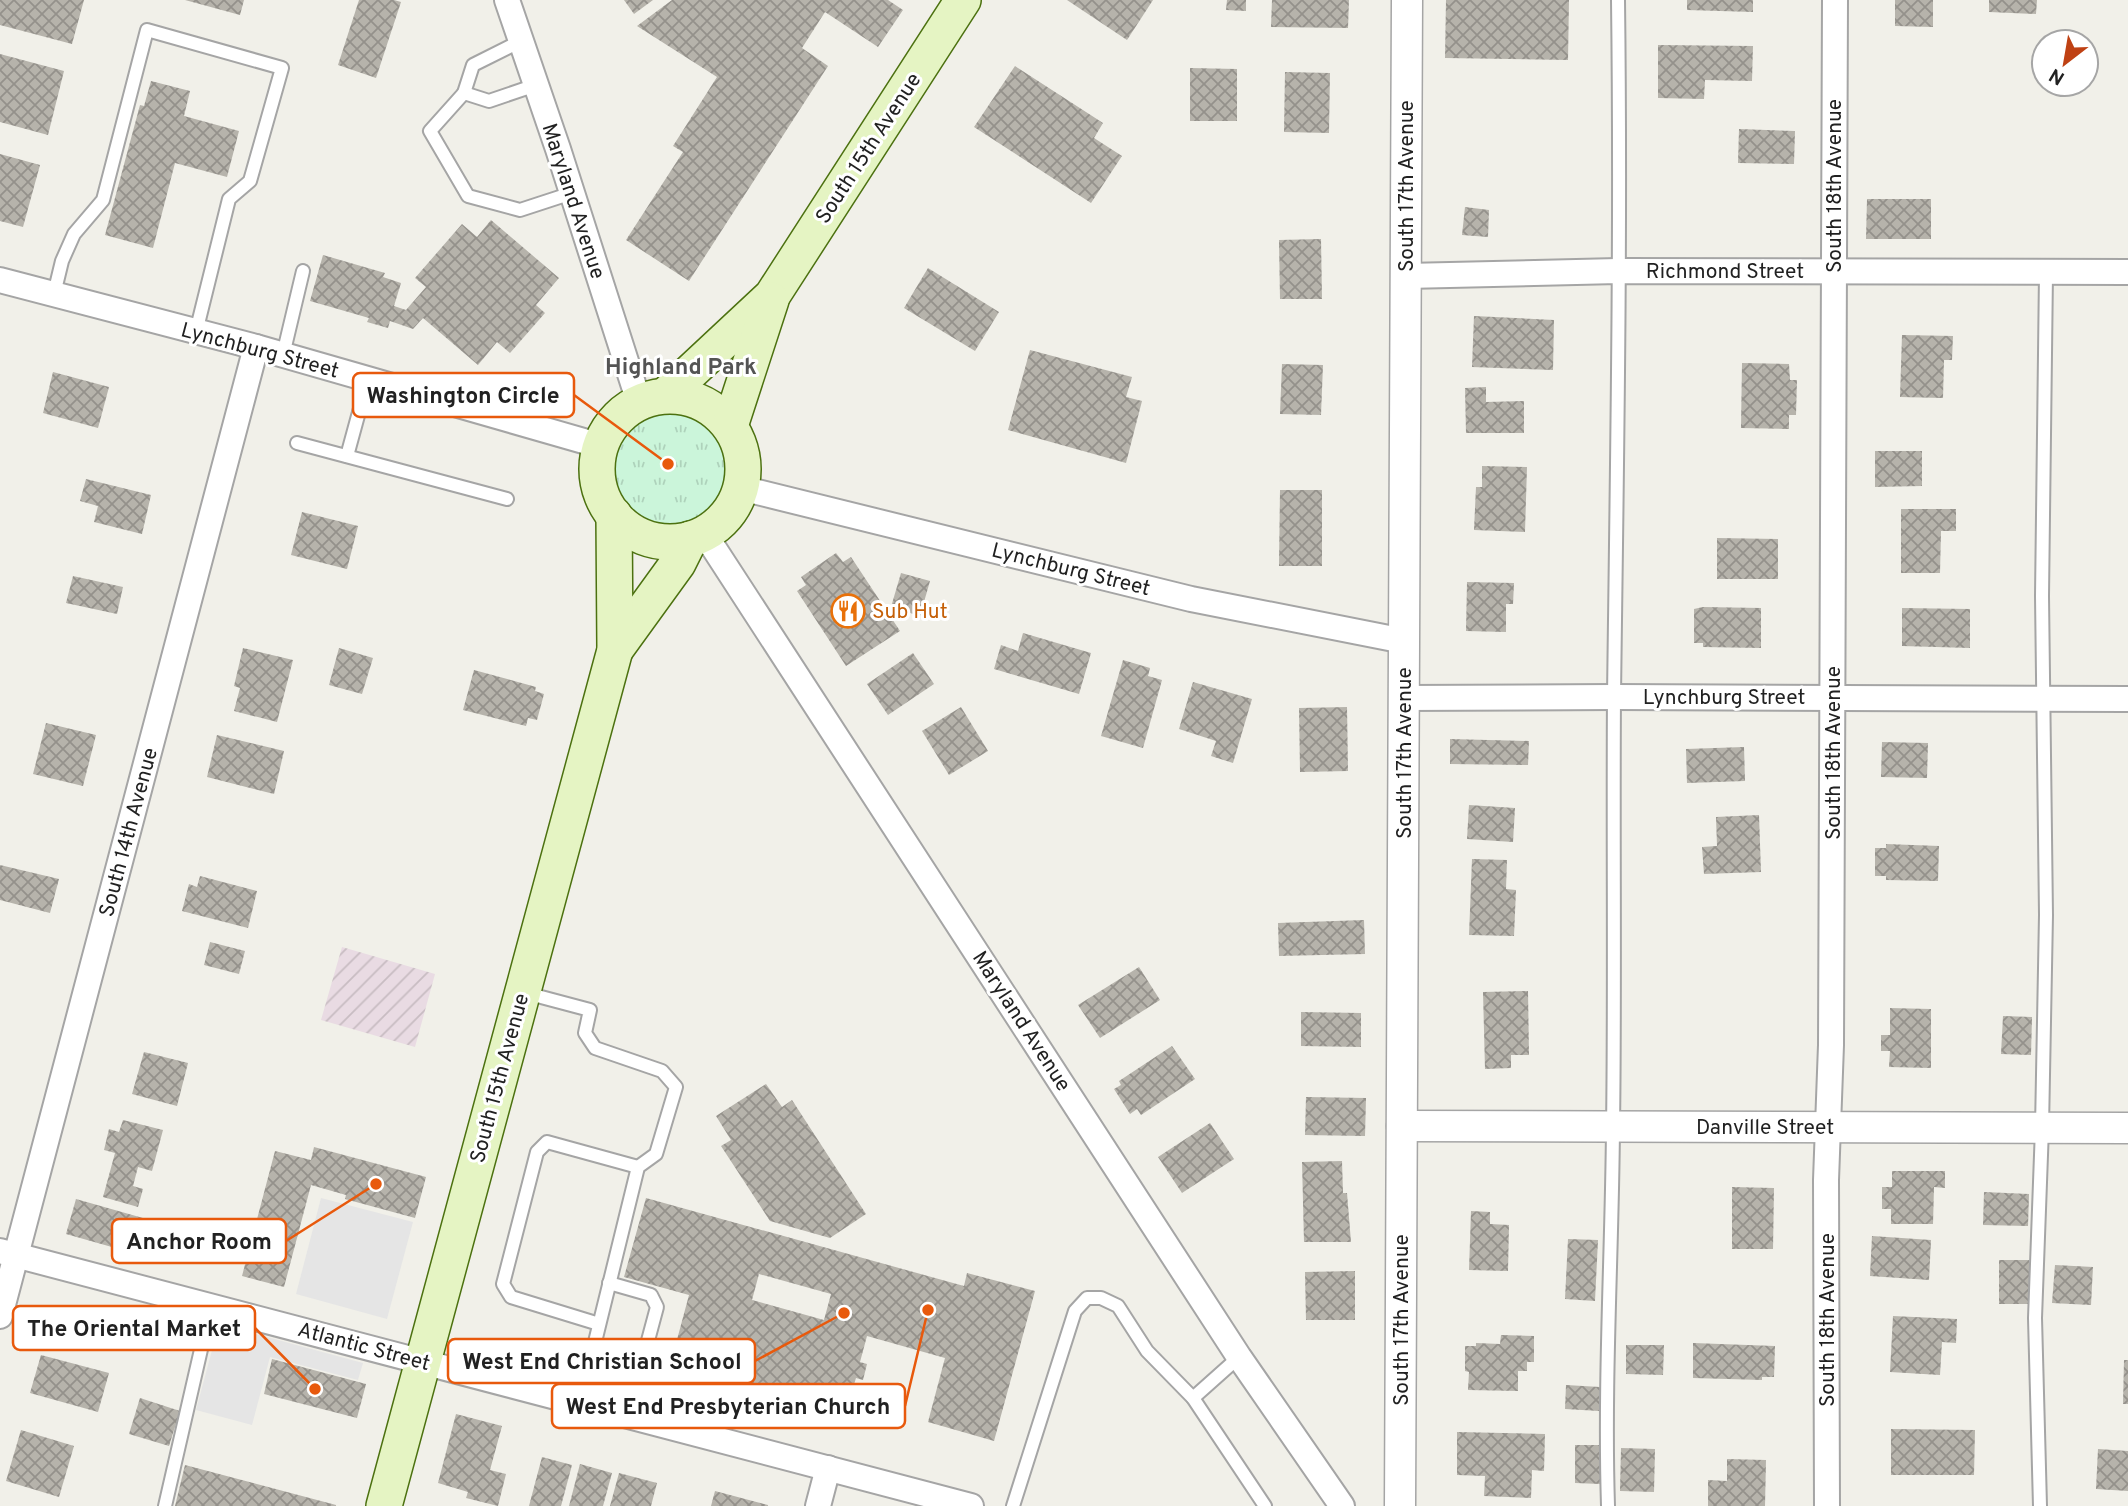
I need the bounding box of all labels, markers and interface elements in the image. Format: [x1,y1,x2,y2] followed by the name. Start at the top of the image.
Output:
[2030,28,2100,98] north arrow
[2045,62,2069,90] text: N
[810,68,928,229] street label: South 15th Avenue
[1822,99,1849,273] street label: South 18th Avenue
[1394,100,1421,272] street label: South 17th Avenue
[535,120,610,283] street label: Maryland Avenue
[1646,259,1804,286] street label: Richmond Street
[178,317,342,386] street label: Lynchburg Street
[605,354,757,383] district label: Highland Park
[353,373,574,417] callout: Washington Circle
[366,383,560,412] text: Washington Circle
[988,538,1153,603] street label: Lynchburg Street
[829,592,867,630] restaurant icon: Sub Hut
[872,599,948,626] place label: Sub Hut
[1821,666,1848,840] street label: South 18th Avenue
[1392,667,1419,839] street label: South 17th Avenue
[1643,685,1805,712] street label: Lynchburg Street
[94,745,165,920] street label: South 14th Avenue
[965,946,1076,1097] street label: Maryland Avenue
[465,991,536,1166] street label: South 15th Avenue
[1696,1115,1834,1142] street label: Danville Street
[112,1219,286,1263] callout: Anchor Room
[126,1229,272,1258] text: Anchor Room
[1815,1233,1842,1407] street label: South 18th Avenue
[1389,1234,1416,1406] street label: South 17th Avenue
[13,1306,255,1350] callout: The Oriental Market
[27,1316,241,1345] text: The Oriental Market
[294,1317,433,1378] street label: Atlantic Street
[448,1339,755,1383] callout: West End Christian School
[462,1349,742,1378] text: West End Christian School
[552,1384,905,1428] callout: West End Presbyterian Church
[566,1394,890,1423] text: West End Presbyterian Church

